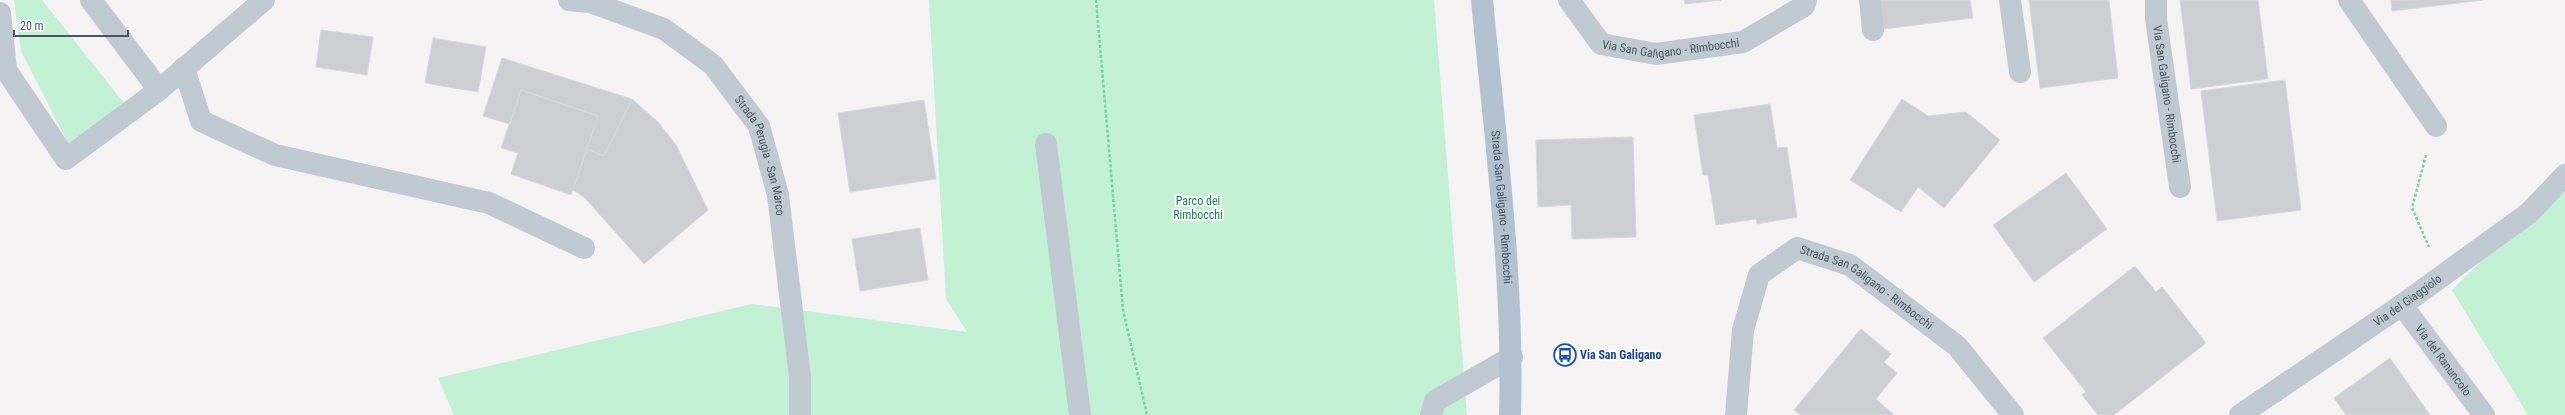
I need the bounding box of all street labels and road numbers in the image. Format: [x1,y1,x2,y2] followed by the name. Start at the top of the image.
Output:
[2150,25,2183,164] street label: Via San Galigano - Rimbocchi
[1601,36,1740,61] street label: Via San Galigano - Rimbocchi
[732,93,787,216] street label: Strada Perugia - San Marco
[1488,130,1515,284] street label: Strada San Galigano - Rimbocchi
[1798,242,1936,332] street label: Strada San Galigano - Rimbocchi
[2371,272,2444,329] street label: Via del Giaggiolo
[2412,322,2474,399] street label: Via del Ranuncolo

